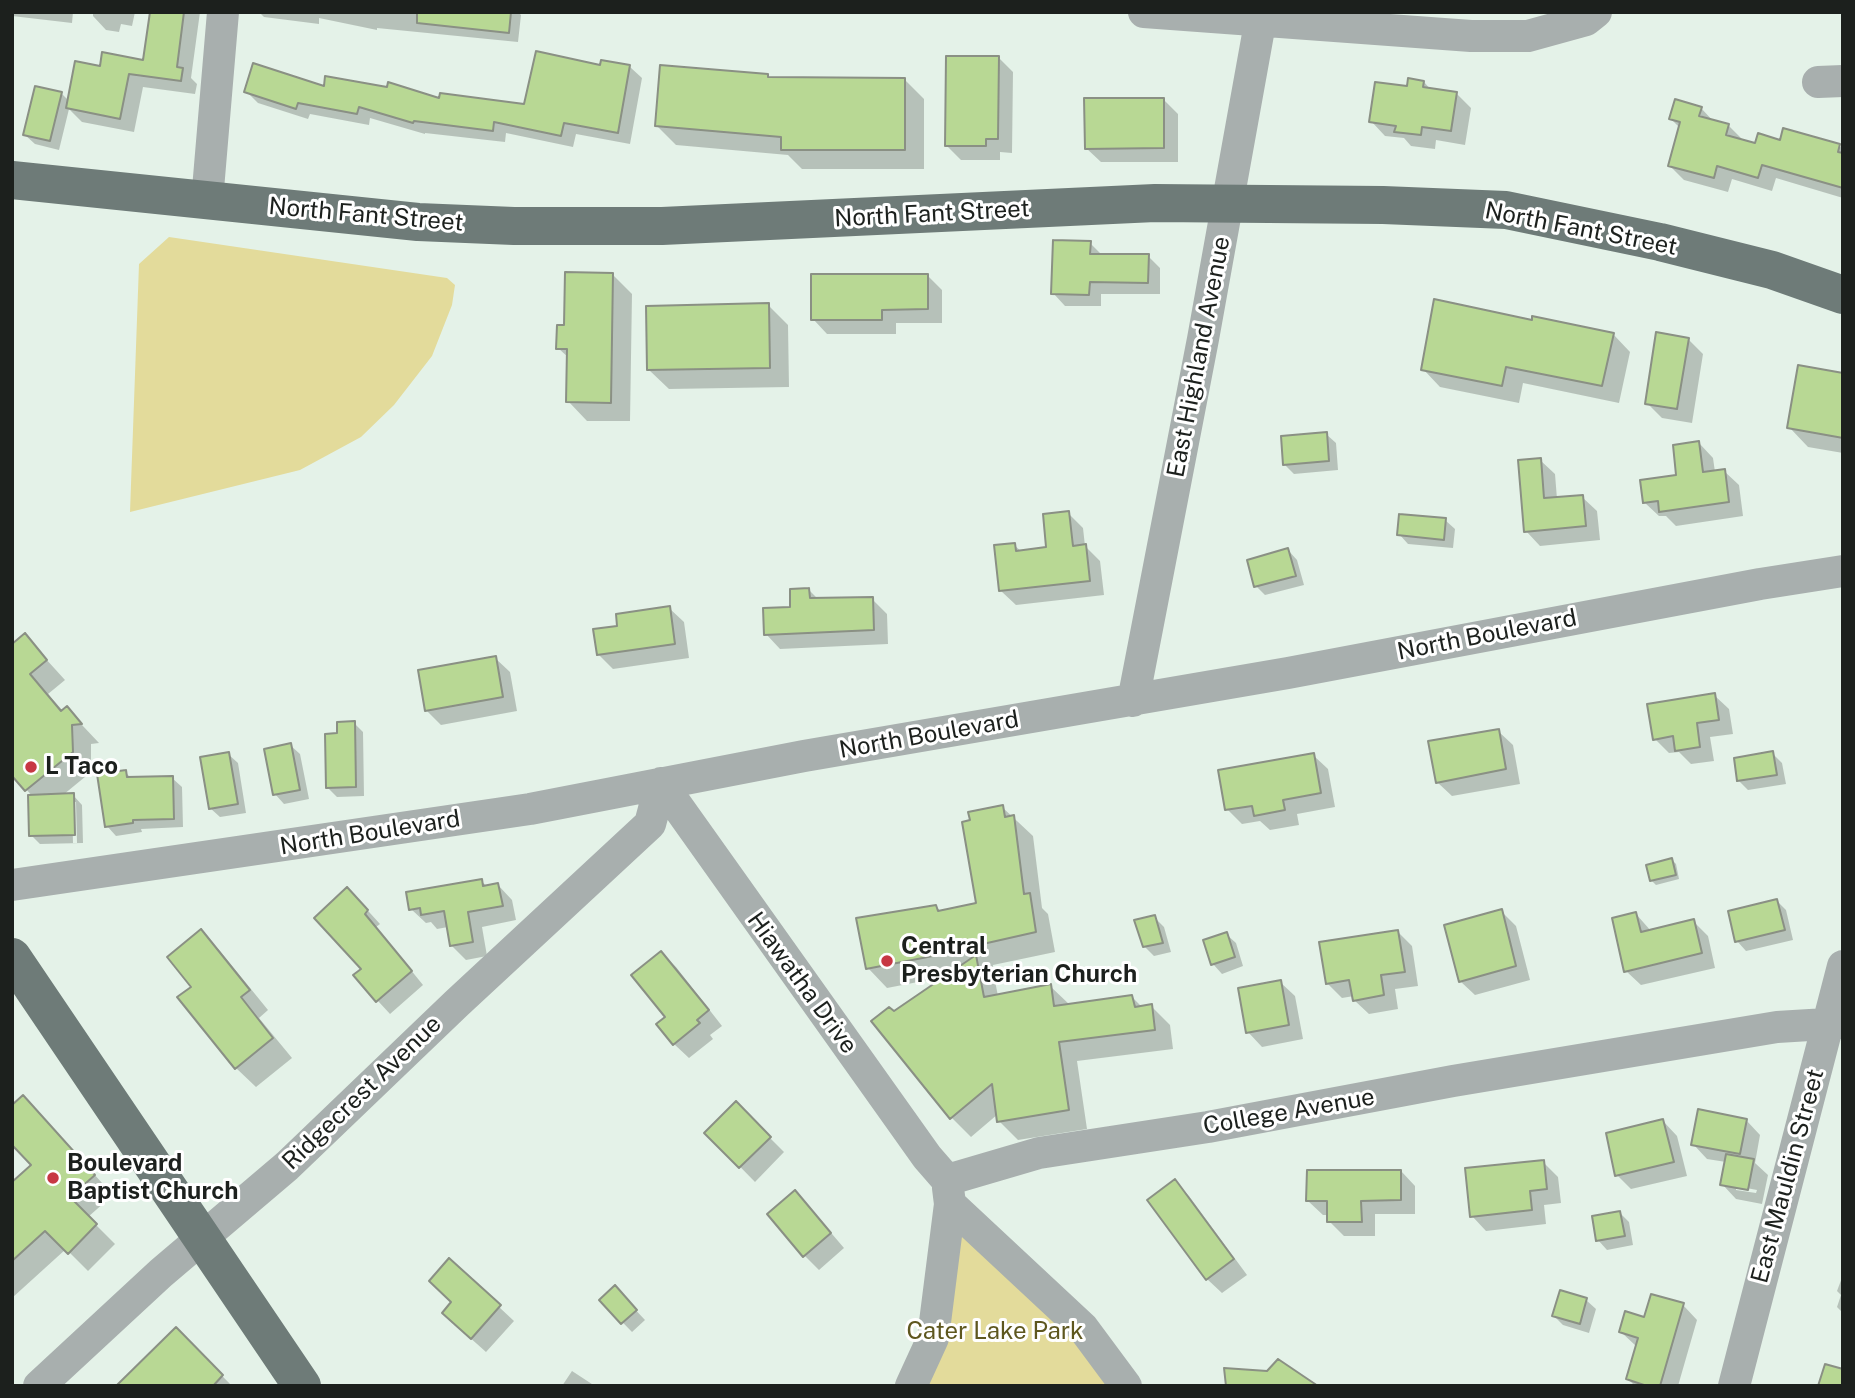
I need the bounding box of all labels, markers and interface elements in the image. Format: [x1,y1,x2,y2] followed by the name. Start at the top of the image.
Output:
[267,192,465,238] street label: North Fant Street
[834,195,1030,233] street label: North Fant Street
[1482,196,1680,262] street label: North Fant Street
[1162,234,1236,480] street label: East Highland Avenue
[1395,604,1579,666] street label: North Boulevard
[837,705,1021,765] street label: North Boulevard
[45,753,118,781] place label: L Taco
[23,759,39,775] marker: L Taco
[278,805,462,861] street label: North Boulevard
[741,907,863,1059] street label: Hiawatha Drive
[901,933,1137,989] place label: Central Presbyterian Church
[879,953,895,969] marker: Central Presbyterian Church
[277,1010,447,1176] street label: Ridgecrest Avenue
[1746,1066,1830,1286] street label: East Mauldin Street
[1201,1083,1377,1141] street label: College Avenue
[67,1150,239,1206] place label: Boulevard Baptist Church
[45,1170,61,1186] marker: Boulevard Baptist Church
[906,1318,1084,1346] park label: Cater Lake Park

